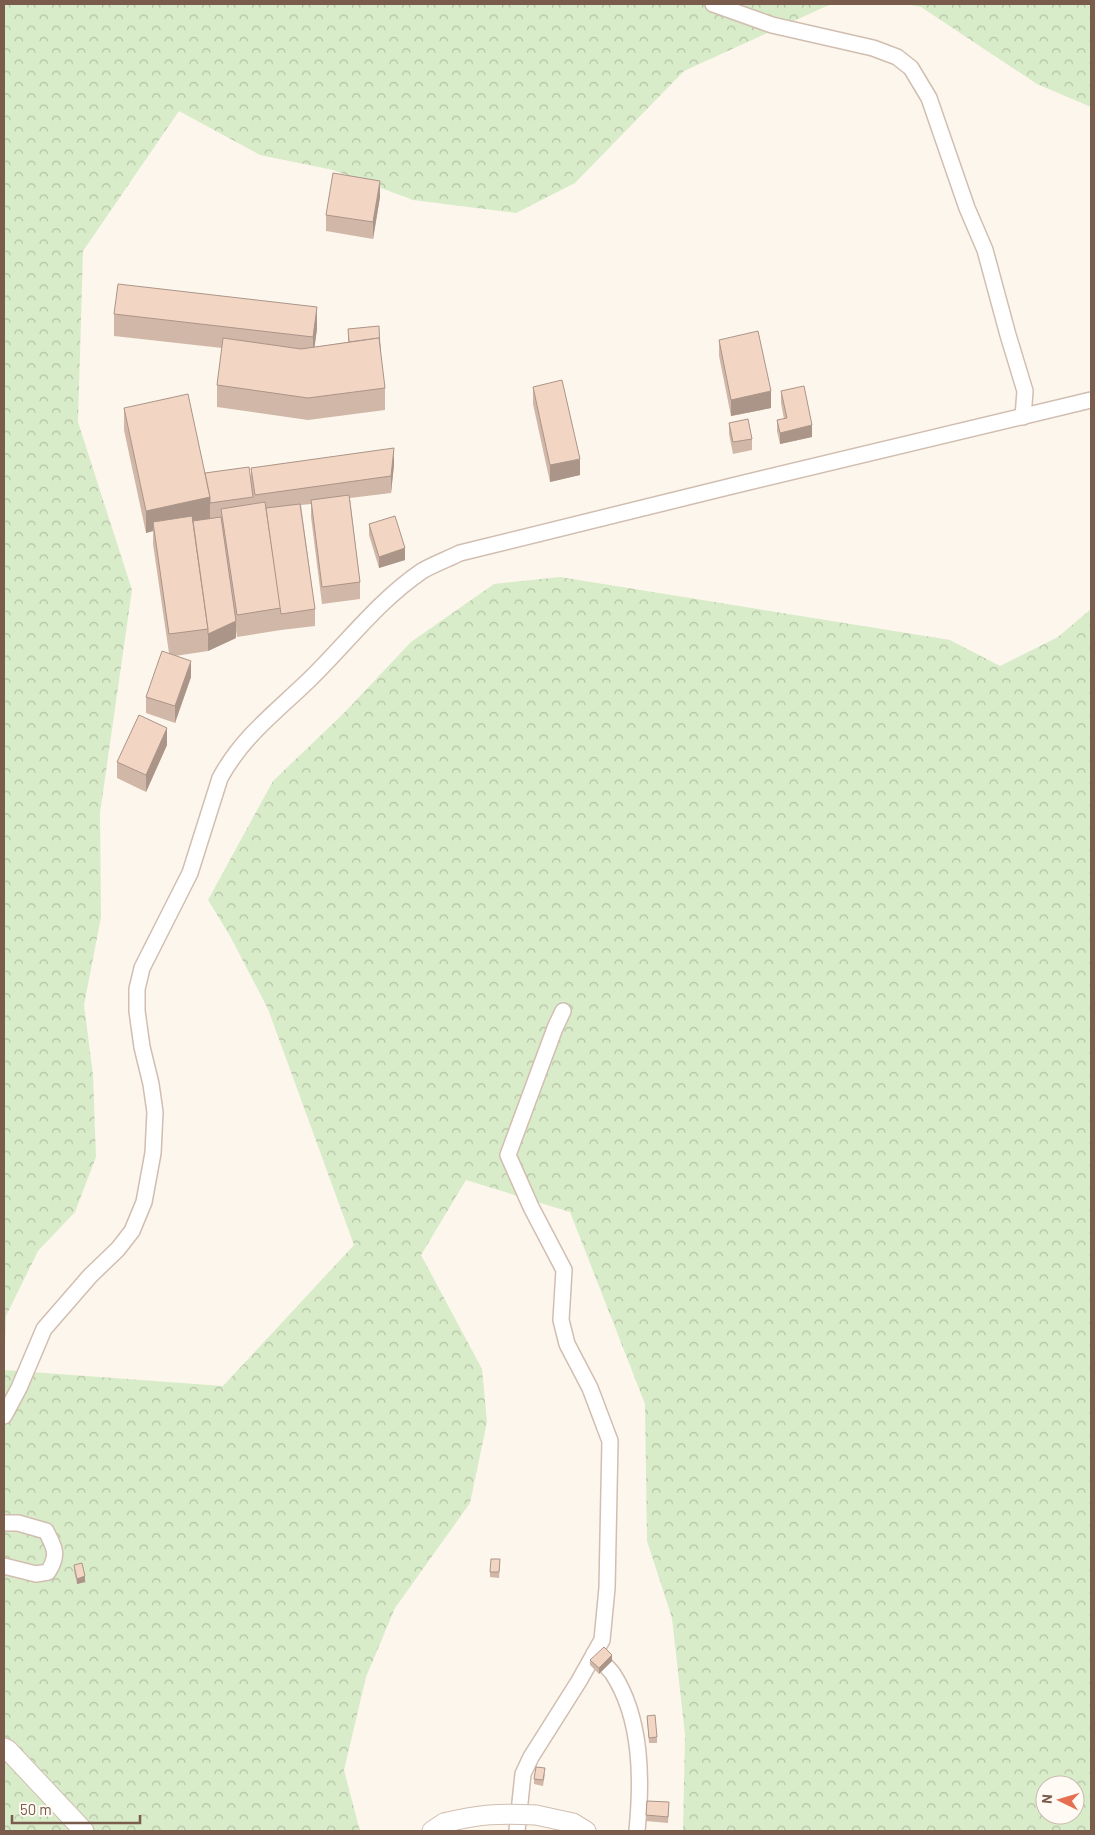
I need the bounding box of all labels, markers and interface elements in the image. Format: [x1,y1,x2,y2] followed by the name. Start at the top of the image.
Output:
[1035,1775,1085,1825] north arrow
[12,1792,140,1824] scale bar
[1038,1793,1055,1804] text: N
[20,1800,52,1818] text: 50 m

